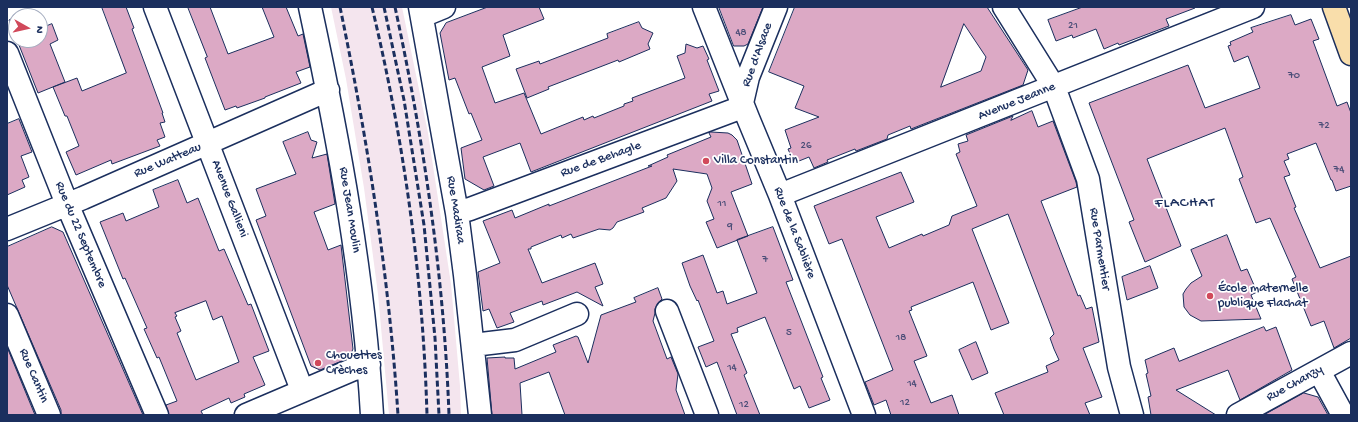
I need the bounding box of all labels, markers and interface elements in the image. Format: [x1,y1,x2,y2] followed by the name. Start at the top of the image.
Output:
[8,8,48,48] north arrow
[1068,19,1078,33] house number: 21
[739,21,777,89] street label: Rue d'Alsace
[32,25,45,34] text: N
[735,26,747,40] house number: 48
[1288,69,1300,83] house number: 70
[976,79,1058,125] street label: Avenue Jeanne
[1318,119,1330,133] house number: 72
[559,138,643,182] street label: Rue de Behagle
[801,139,811,153] house number: 26
[132,140,204,182] street label: Rue Watteau
[714,153,798,169] place label: Villa Constantin
[701,156,711,166] marker: Villa Constantin
[207,158,251,240] street label: Avenue Gallieni
[1334,163,1344,177] house number: 74
[335,166,363,254] street label: Rue Jean Moulin
[442,175,468,245] street label: Rue Madiraa
[51,180,109,290] street label: Rue du 22 Septembre
[769,185,819,281] street label: Rue de la Sablière
[1155,195,1215,213] district label: FLACHAT
[718,197,726,211] house number: 11
[1085,207,1113,291] street label: Rue Parmentier
[727,220,733,234] house number: 9
[762,253,768,267] house number: 7
[1218,281,1308,312] place label: École maternelle publique Flachat
[1205,291,1215,301] marker: École maternelle publique Flachat
[786,326,792,340] house number: 5
[896,331,906,345] house number: 18
[15,347,51,405] street label: Rue Cantin
[326,348,382,379] place label: Chouettes Crèches
[313,358,323,368] marker: Chouettes Crèches
[727,361,737,375] house number: 14
[1264,362,1326,406] street label: Rue Chanzy
[907,377,917,391] house number: 14
[900,396,910,410] house number: 12
[739,398,749,412] house number: 12

